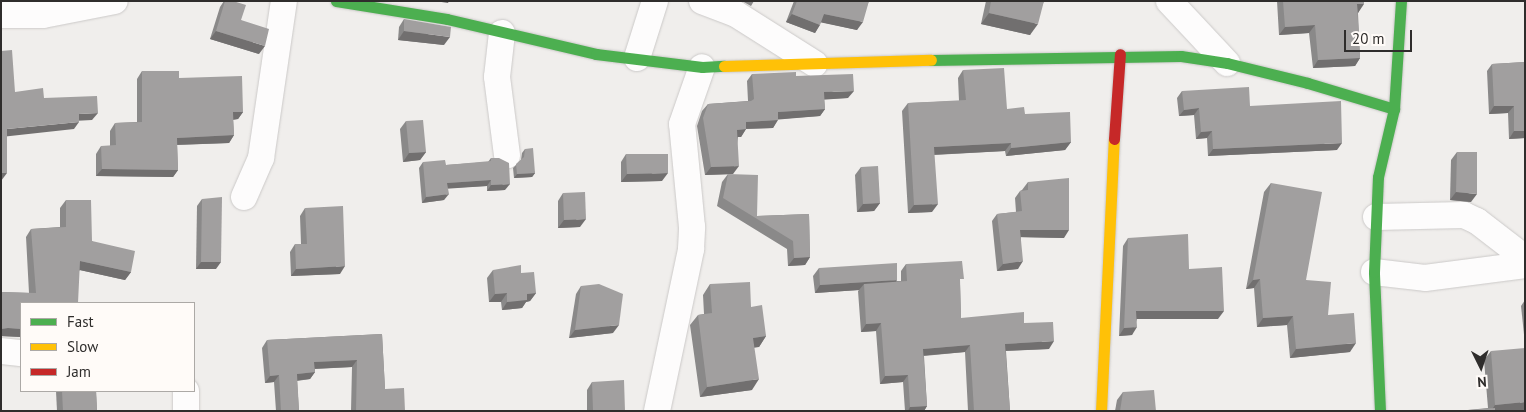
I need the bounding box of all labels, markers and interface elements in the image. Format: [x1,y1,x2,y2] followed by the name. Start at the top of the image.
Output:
[1346,20,1414,52] scale bar
[1352,29,1385,48] text: 20 m
[20,302,195,392] legend
[67,312,94,331] text: Fast
[67,337,98,356] text: Slow
[1456,342,1506,392] north arrow
[67,362,91,381] text: Jam
[1477,373,1487,391] text: N

